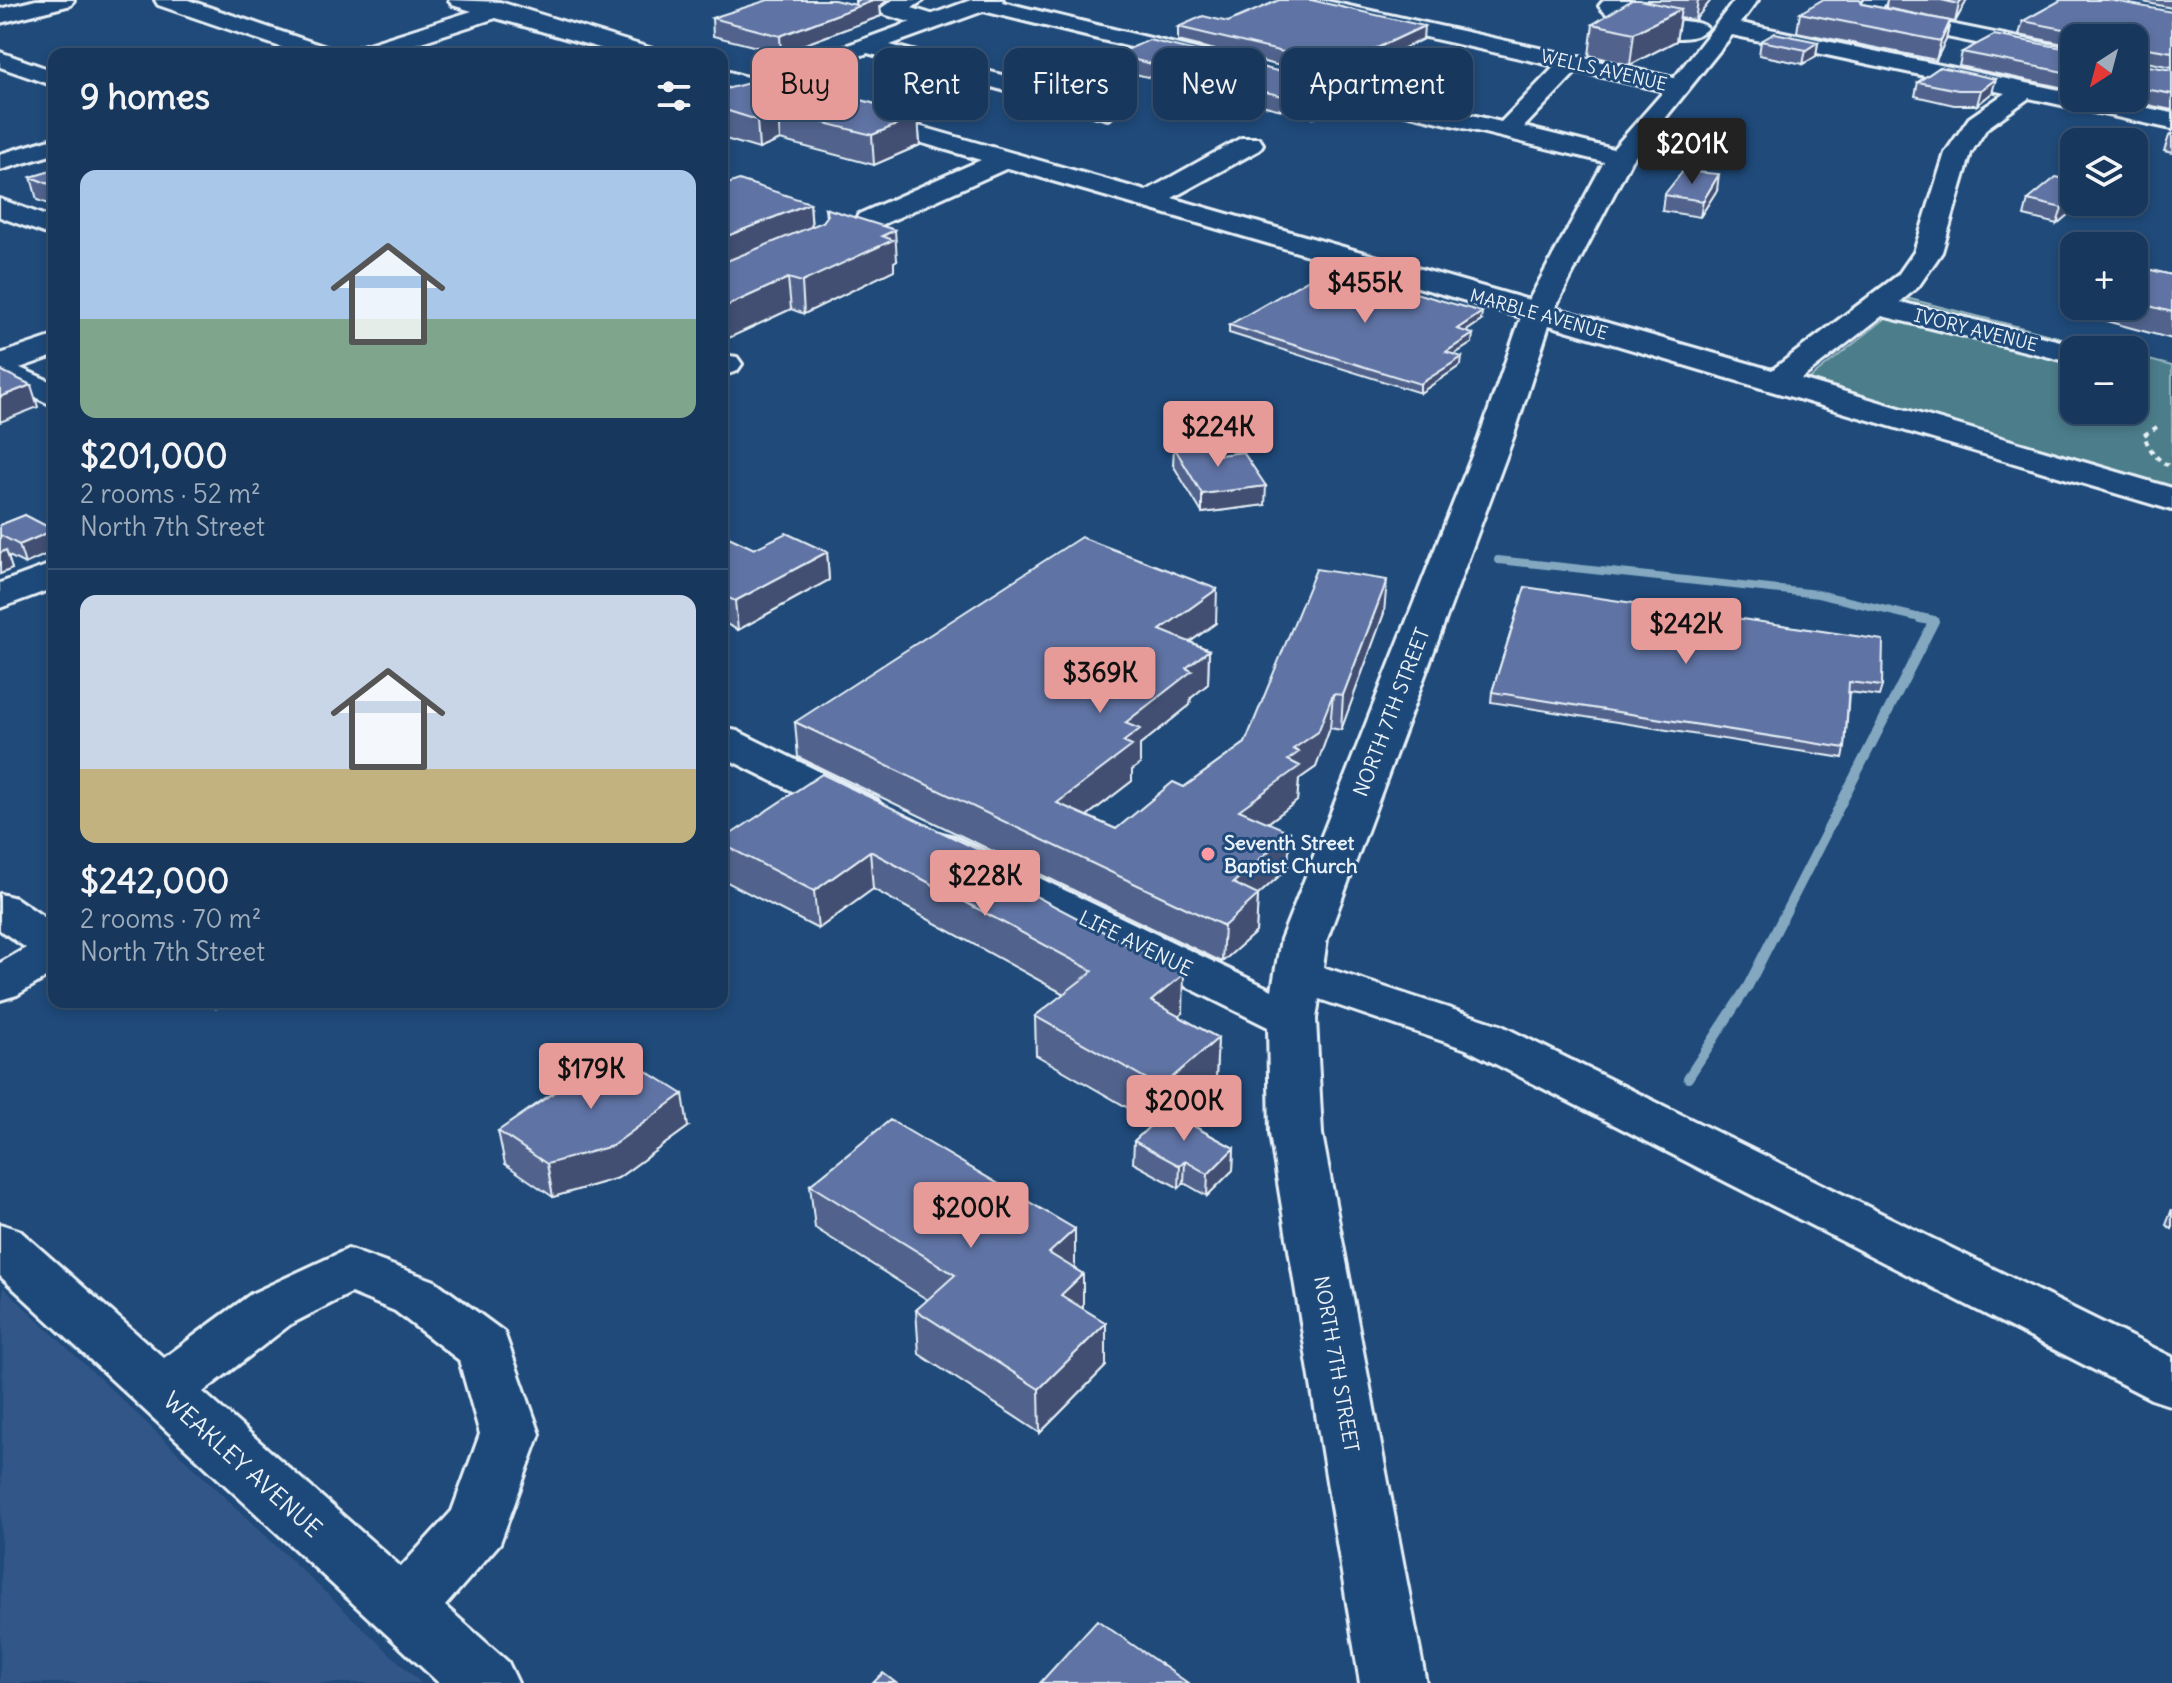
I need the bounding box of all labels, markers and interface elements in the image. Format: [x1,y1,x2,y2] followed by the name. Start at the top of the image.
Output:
[2060,24,2148,112] north arrow
[2060,24,2148,424] map controls
[1539,44,1669,96] street label: WELLS AVENUE
[752,48,858,120] chip: Buy
[874,48,988,120] chip: Rent
[1004,48,1137,120] chip: Filters
[1153,48,1265,120] chip: New
[1281,48,1473,120] chip: Apartment
[652,74,696,118] icon: filters
[80,75,210,118] text: 9 homes
[1636,118,1748,186] pin: $201K
[1656,127,1728,160] text: $201K
[2060,128,2148,216] button: layers
[316,222,460,366] icon: home
[2060,232,2148,320] button: +
[1309,257,1421,325] pin: $455K
[1327,266,1403,299] text: $455K
[1467,283,1611,345] street label: MARBLE AVENUE
[1912,304,2040,356] street label: IVORY AVENUE
[2060,336,2148,424] button: −
[1162,401,1274,469] pin: $224K
[1181,410,1255,443] text: $224K
[80,434,228,477] text: $201,000
[80,477,261,510] text: 2 rooms · 52 m²
[80,510,265,543] text: North 7th Street
[1630,598,1742,666] pin: $242K
[1649,607,1723,640] text: $242K
[1347,624,1435,800] street label: NORTH 7TH STREET
[316,647,460,791] icon: home
[1044,647,1156,715] pin: $369K
[1062,656,1138,689] text: $369K
[1224,830,1358,878] place label: Seventh Street Baptist Church
[1199,845,1217,863] marker: Seventh Street Baptist Church
[929,850,1041,918] pin: $228K
[80,859,229,902] text: $242,000
[948,859,1022,892] text: $228K
[80,902,261,935] text: 2 rooms · 70 m²
[1075,905,1197,981] street label: LIFE AVENUE
[80,935,265,968] text: North 7th Street
[535,1043,647,1111] pin: $179K
[557,1052,625,1085] text: $179K
[1128,1075,1240,1143] pin: $200K
[1145,1084,1223,1117] text: $200K
[915,1182,1027,1250] pin: $200K
[932,1191,1010,1224] text: $200K
[1309,1274,1365,1454] street label: NORTH 7TH STREET
[157,1385,329,1543] street label: WEAKLEY AVENUE

